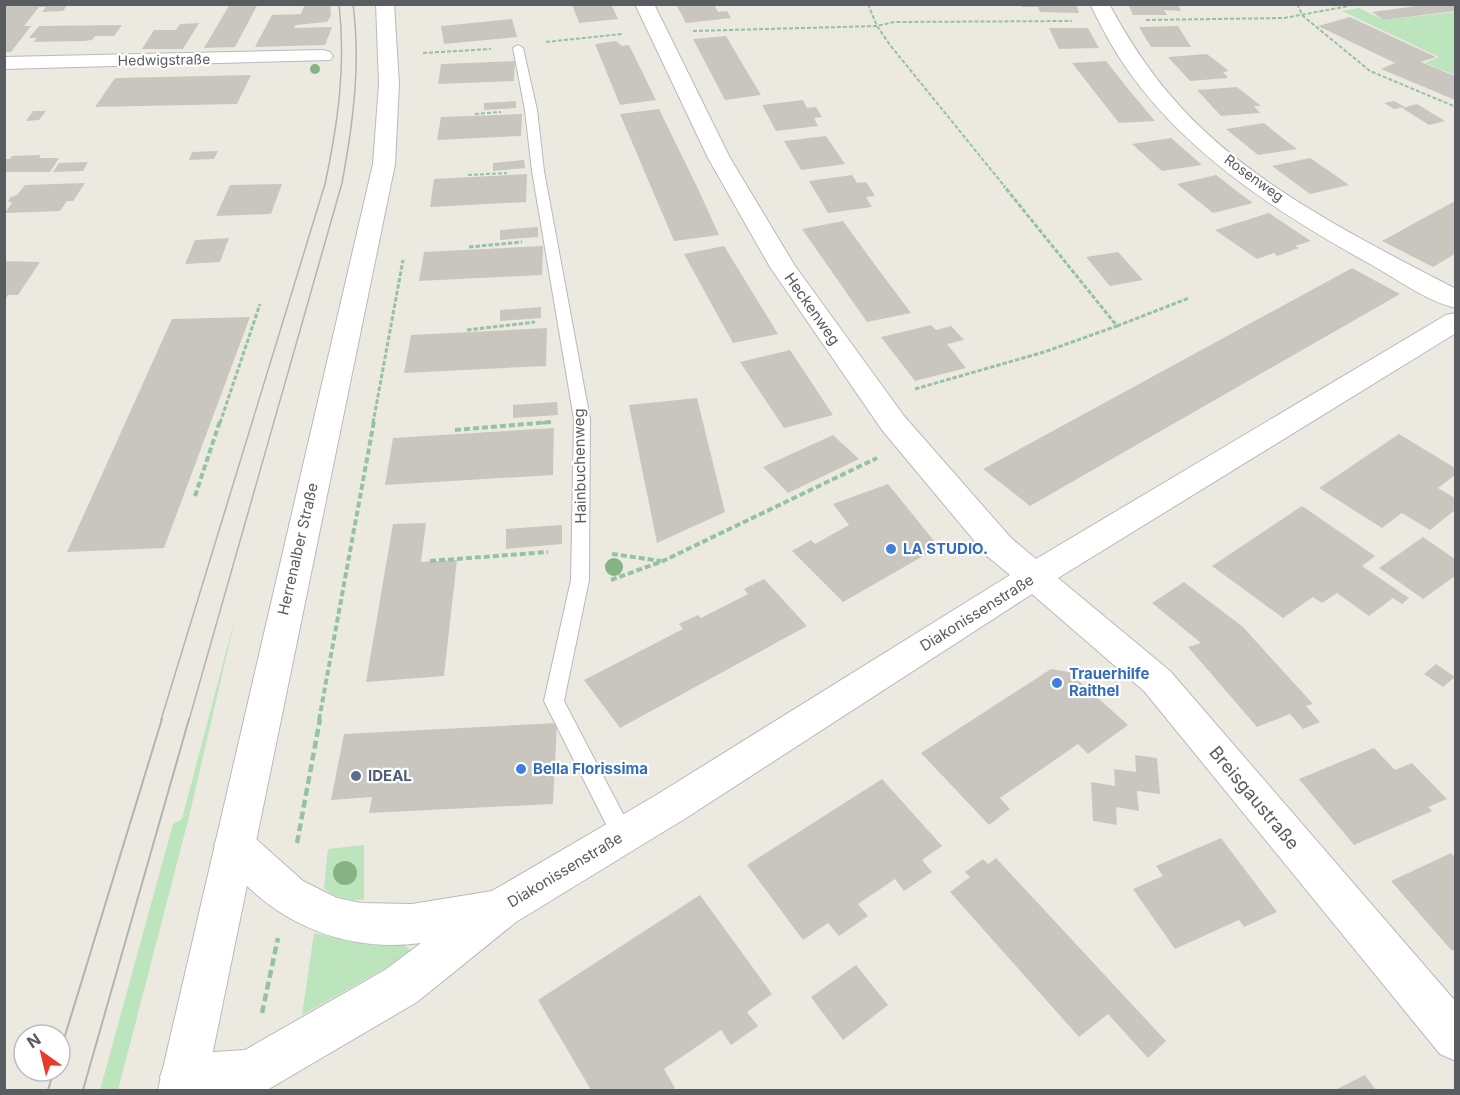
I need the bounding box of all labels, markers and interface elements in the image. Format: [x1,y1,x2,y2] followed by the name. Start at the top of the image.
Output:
[118,50,210,69] street label: Hedwigstraße
[1221,150,1287,205] street label: Rosenweg
[781,269,844,349] street label: Heckenweg
[569,408,590,524] street label: Hainbuchenweg
[273,481,322,617] street label: Herrenalber Straße
[903,539,988,558] place label: LA STUDIO.
[884,542,898,556] marker: LA STUDIO.
[916,570,1037,655] street label: Diakonissenstraße
[1069,664,1150,700] place label: Trauerhilfe Raithel
[1050,676,1064,690] marker: Trauerhilfe Raithel
[1205,742,1304,854] street label: Breisgaustraße
[533,759,648,778] place label: Bella Florissima
[514,762,528,776] marker: Bella Florissima
[368,766,412,785] place label: IDEAL
[349,769,363,783] marker: IDEAL
[504,828,626,911] street label: Diakonissenstraße
[12,1023,72,1083] north arrow
[23,1029,44,1052] text: N

